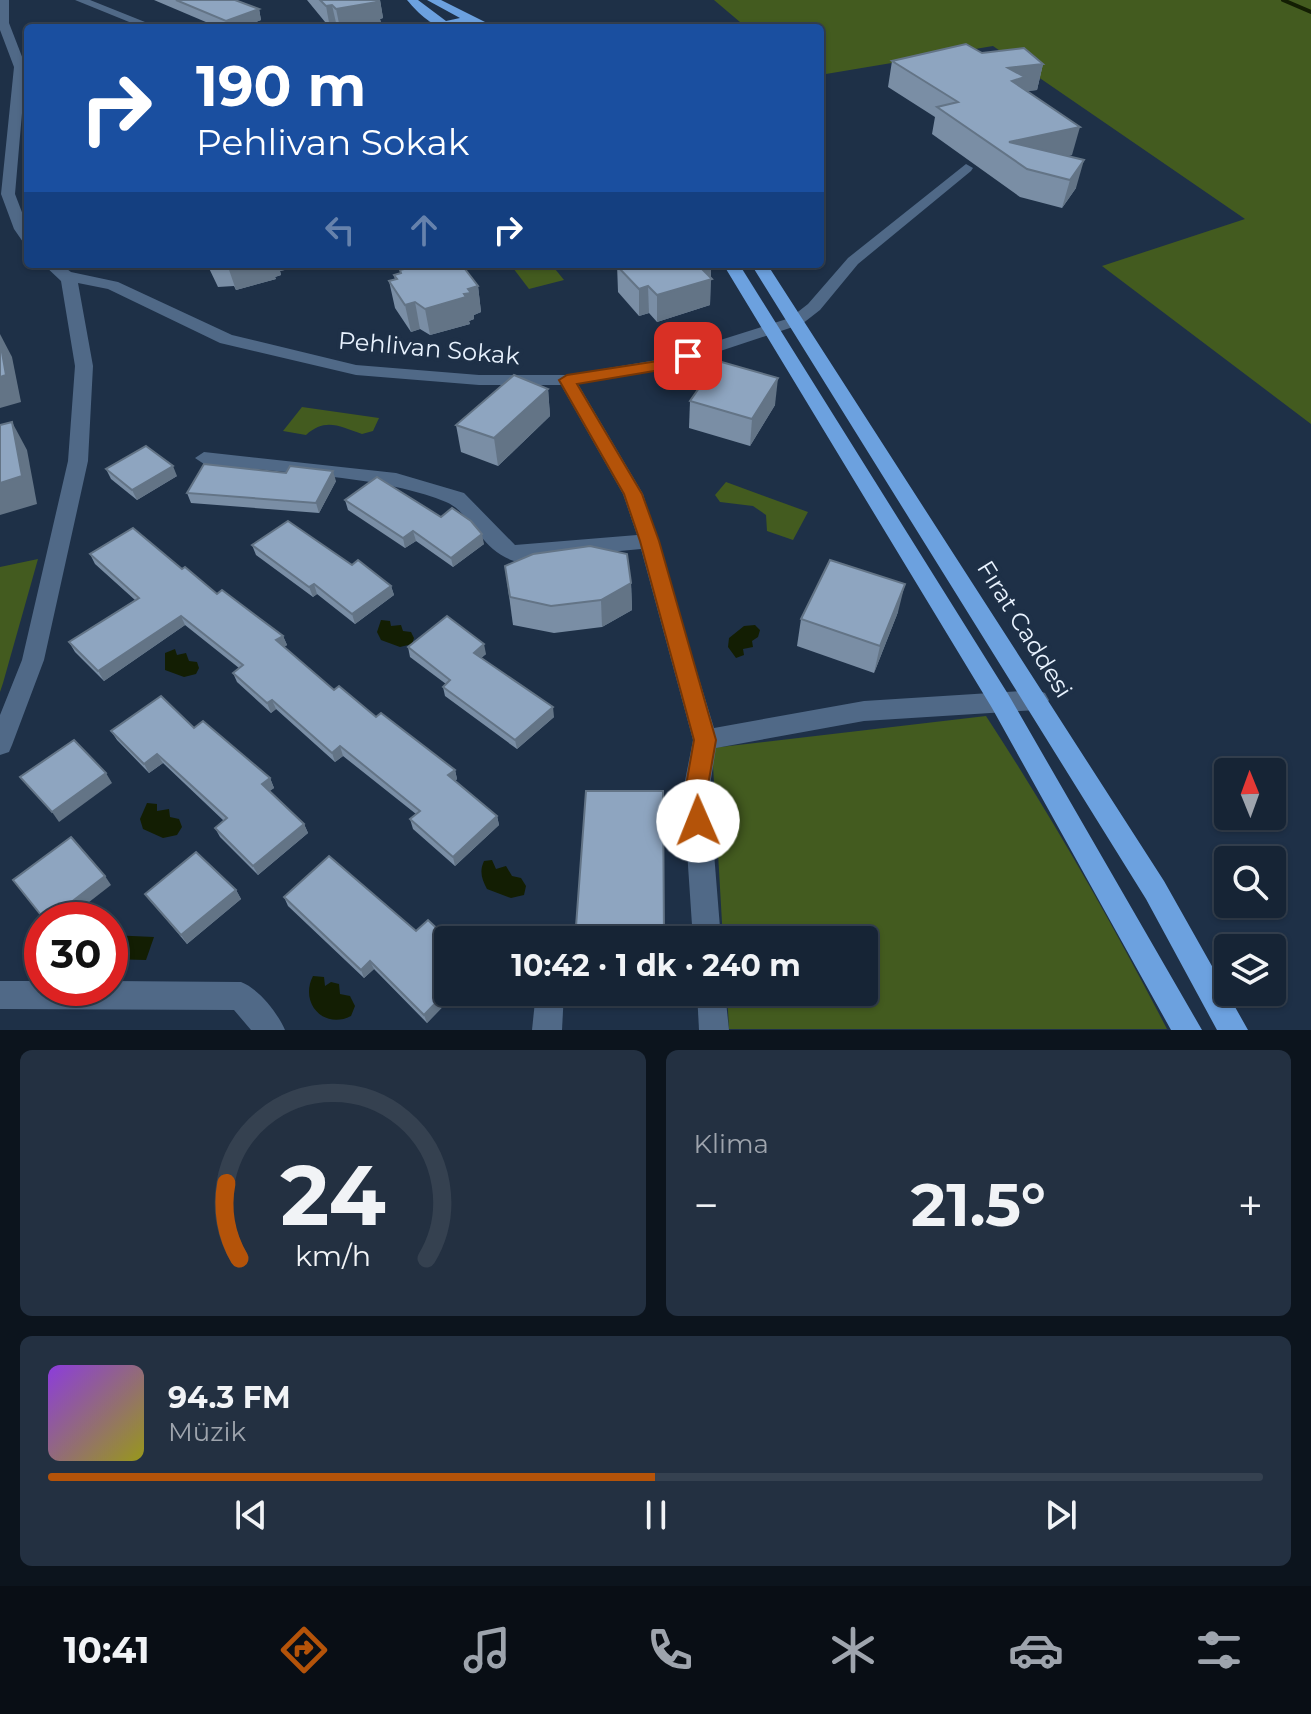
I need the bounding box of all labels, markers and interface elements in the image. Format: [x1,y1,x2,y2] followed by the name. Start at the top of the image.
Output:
[196,52,366,120] text: 190 m
[64,56,168,160] icon: right
[196,120,469,164] text: Pehlivan Sokak
[318,208,362,252] icon: left
[402,208,446,252] icon: ahead
[486,208,530,252] icon: right
[654,322,722,390] pin
[337,326,522,370] street label: Pehlivan Sokak
[666,334,710,378] icon: arrive
[971,555,1079,703] street label: Fırat Caddesi
[1214,758,1286,830] north arrow
[1214,758,1286,1006] map controls
[656,779,740,863] position arrow
[1214,846,1286,918] button: search
[24,902,128,1006] speed limit sign: 30
[1214,934,1286,1006] button: layers
[511,947,801,984] text: 10:42 · 1 dk · 240 m
[694,1128,769,1160] text: Klima
[280,1144,386,1246] text: 24
[911,1168,1046,1241] text: 21.5°
[694,1178,719,1232] text: −
[1238,1178,1263,1232] text: +
[295,1238,371,1273] text: km/h
[168,1379,291,1416] text: 94.3 FM
[168,1416,246,1448] text: Müzik
[229,1493,273,1537] icon: previous
[634,1493,678,1537] icon: pause
[1039,1493,1083,1537] icon: next
[276,1622,332,1678] icon: directions
[459,1622,515,1678] icon: music
[642,1622,698,1678] icon: phone
[825,1622,881,1678] icon: climate
[1008,1622,1064,1678] icon: car
[1191,1622,1247,1678] icon: filters
[63,1628,150,1672] text: 10:41

